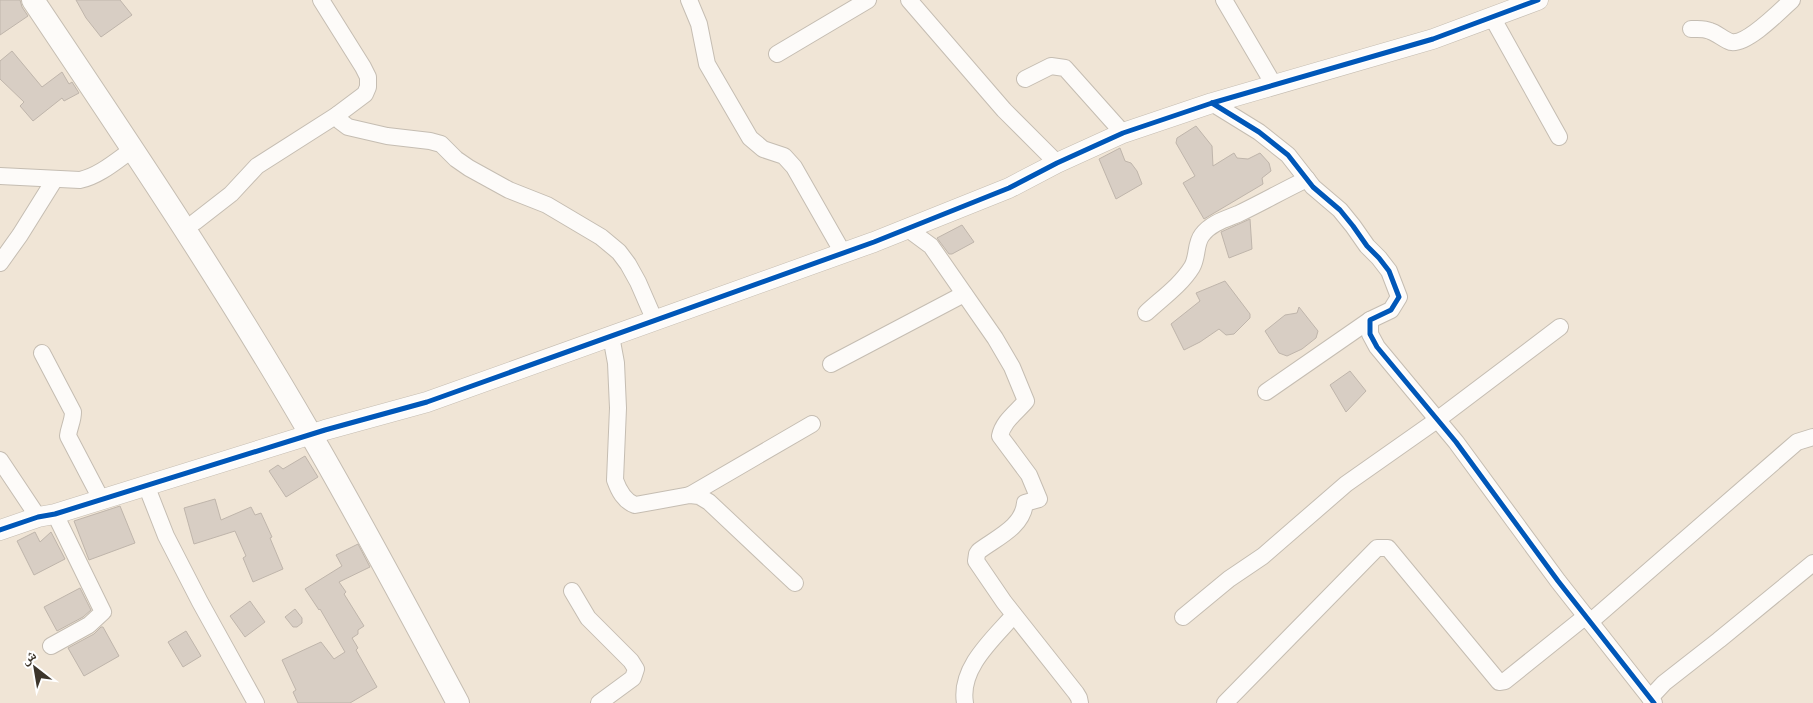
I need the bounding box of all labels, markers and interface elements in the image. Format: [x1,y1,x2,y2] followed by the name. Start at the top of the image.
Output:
[10,643,60,693] north arrow
[17,644,40,669] text: ش

